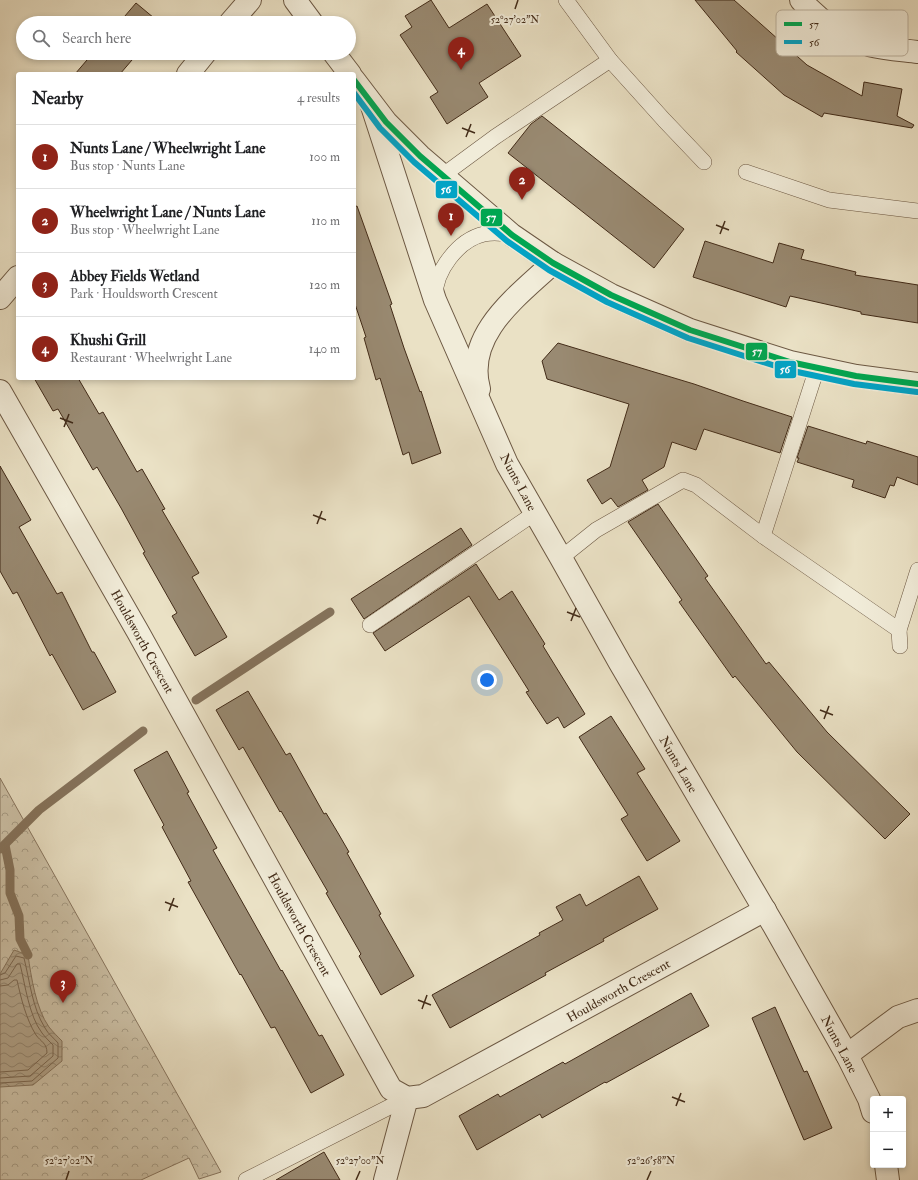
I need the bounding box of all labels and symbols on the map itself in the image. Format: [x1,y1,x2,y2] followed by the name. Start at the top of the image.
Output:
[776,10,908,56] legend
[491,14,539,26] text: 52°27'02"N
[809,18,819,31] text: 57
[809,36,821,49] text: 56
[448,37,474,70] pin: 4
[509,167,535,200] pin: 2
[435,180,458,199] line badge: 56
[441,183,453,196] text: 56
[438,203,464,236] pin: 1
[480,208,503,227] line badge: 57
[486,211,497,224] text: 57
[745,342,768,361] line badge: 57
[752,345,763,358] text: 57
[774,360,797,379] line badge: 56
[780,363,792,376] text: 56
[496,451,540,515] street label: Nunts Lane
[107,587,177,696] street label: Houldsworth Crescent
[477,670,497,690] your location
[655,733,701,796] street label: Nunts Lane
[264,870,334,979] street label: Houldsworth Crescent
[564,956,673,1026] street label: Houldsworth Crescent
[50,970,76,1003] pin: 3
[817,1013,861,1077] street label: Nunts Lane
[45,1155,93,1167] text: 52°27'02"N
[336,1155,384,1167] text: 52°27'00"N
[627,1155,675,1167] text: 52°26'58"N

